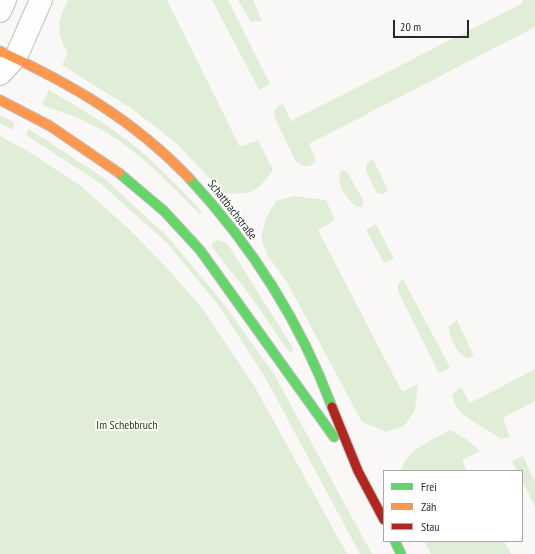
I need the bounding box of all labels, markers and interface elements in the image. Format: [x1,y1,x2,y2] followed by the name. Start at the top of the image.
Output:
[395,12,471,38] scale bar
[400,19,421,34] text: 20 m
[204,177,260,243] street label: Schattbachstraße
[96,419,158,433] park label: Im Schebbruch
[383,470,523,542] legend
[421,479,437,494] text: Frei
[421,499,436,514] text: Zäh
[421,519,439,534] text: Stau

